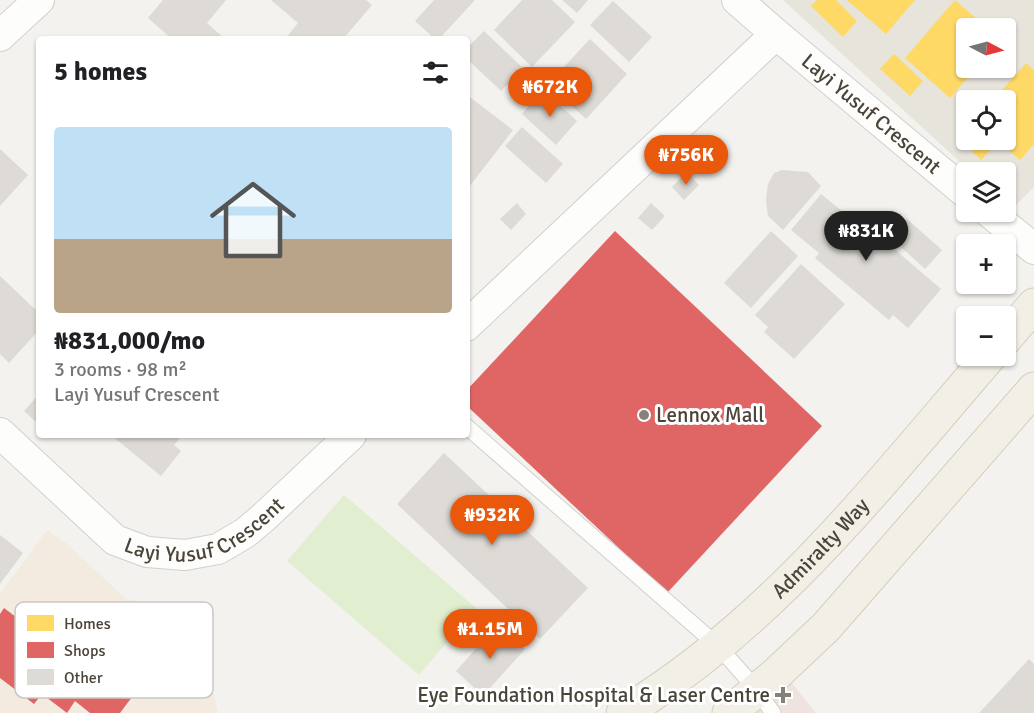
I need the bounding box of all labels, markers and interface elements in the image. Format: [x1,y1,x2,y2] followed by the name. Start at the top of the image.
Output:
[956,18,1016,78] north arrow
[956,18,1016,366] map controls
[796,48,946,180] street label: Layi Yusuf Crescent
[54,56,147,88] text: 5 homes
[419,56,452,89] icon: filters
[508,67,592,118] pin: ₦672K
[522,74,578,99] text: ₦672K
[956,90,1016,150] button: locate
[644,135,728,186] pin: ₦756K
[658,142,714,167] text: ₦756K
[956,162,1016,222] button: layers
[199,166,307,274] icon: home
[824,211,908,262] pin: ₦831K
[838,218,894,243] text: ₦831K
[956,234,1016,294] button: +
[956,306,1016,366] button: −
[54,325,205,357] text: ₦831,000/mo
[54,357,187,382] text: 3 rooms · 98 m²
[54,382,220,407] text: Layi Yusuf Crescent
[656,402,764,428] place label: Lennox Mall
[637,408,651,422] marker: Lennox Mall
[121,492,290,568] street label: Layi Yusuf Crescent
[766,492,875,604] street label: Admiralty Way
[450,495,534,546] pin: ₦932K
[464,502,520,527] text: ₦932K
[15,602,213,698] legend
[441,609,539,660] pin: ₦1.15M
[64,614,111,634] text: Homes
[457,616,523,641] text: ₦1.15M
[64,641,105,661] text: Shops
[64,668,103,688] text: Other
[417,682,770,708] place label: Eye Foundation Hospital & Laser Centre
[774,686,792,704] marker: Eye Foundation Hospital & Laser Centre

